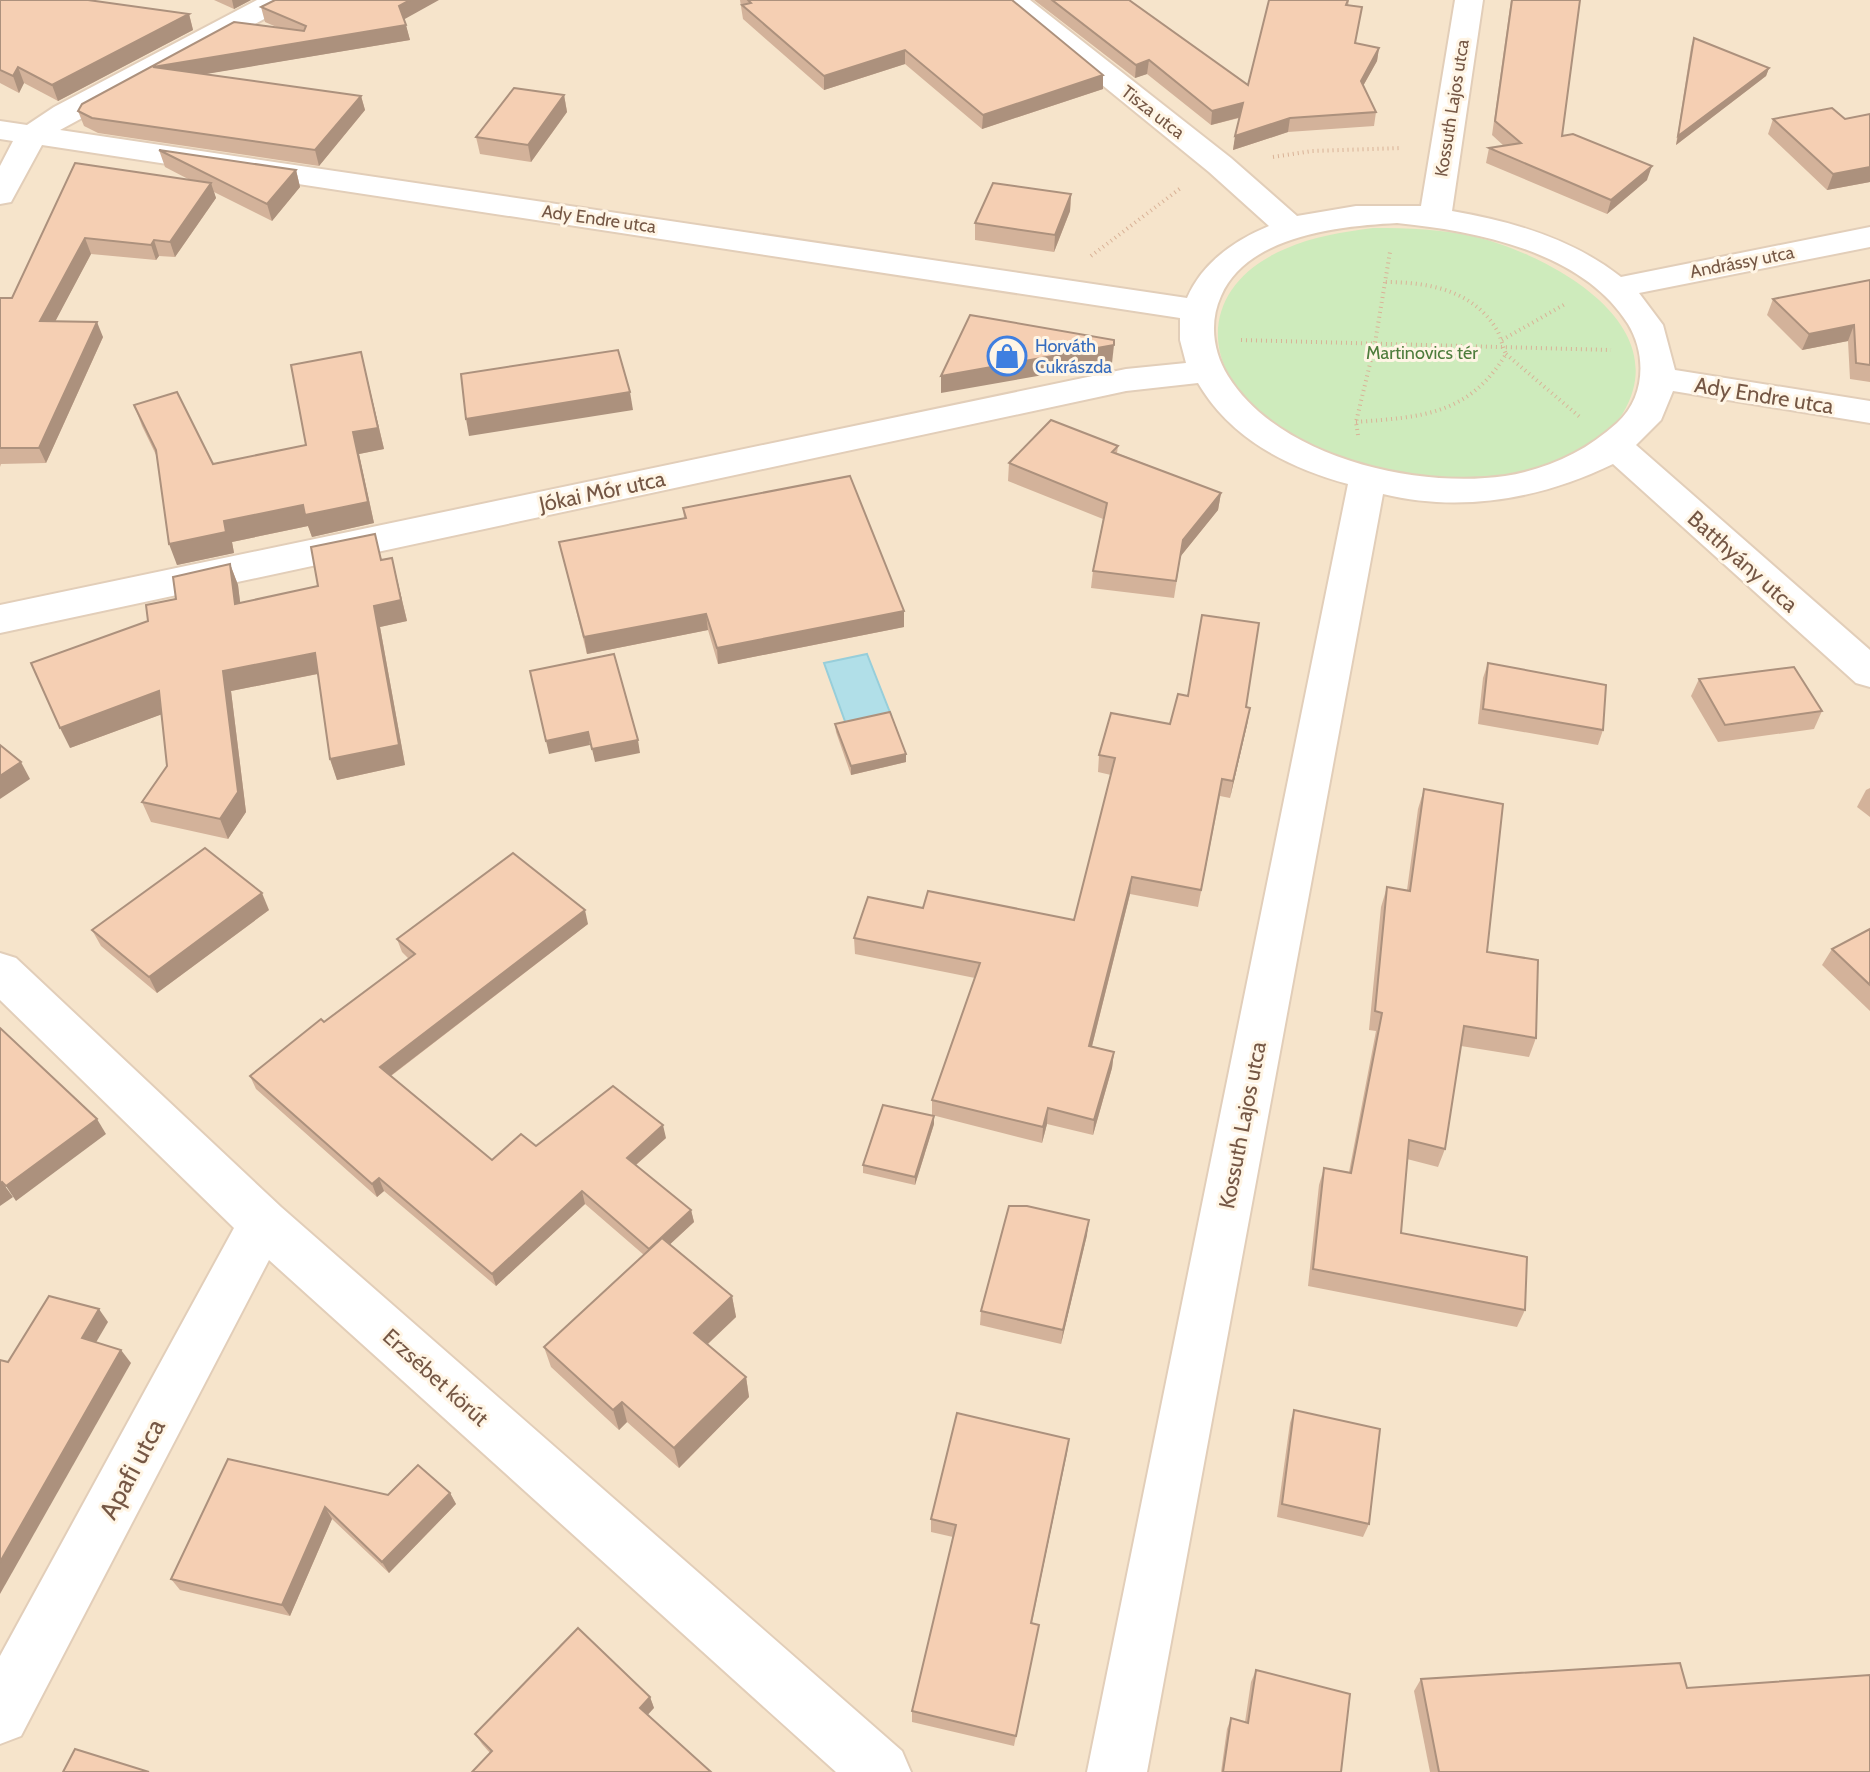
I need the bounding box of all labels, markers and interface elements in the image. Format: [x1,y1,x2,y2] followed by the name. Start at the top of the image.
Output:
[1430,37,1474,178] street label: Kossuth Lajos utca
[1117,81,1189,144] street label: Tisza utca
[541,200,658,238] street label: Ady Endre utca
[1688,241,1796,283] street label: Andrássy utca
[986,335,1028,377] shop icon: Horváth Cukrászda
[1035,335,1112,378] place label: Horváth Cukrászda
[1366,342,1478,364] park label: Martinovics tér
[1692,371,1836,420] street label: Ady Endre utca
[536,465,668,518] street label: Jókai Mór utca
[1682,505,1804,618] street label: Batthyány utca
[1213,1039,1272,1211] street label: Kossuth Lajos utca
[377,1323,495,1432] street label: Erzsébet körút
[92,1413,172,1525] street label: Apafi utca

